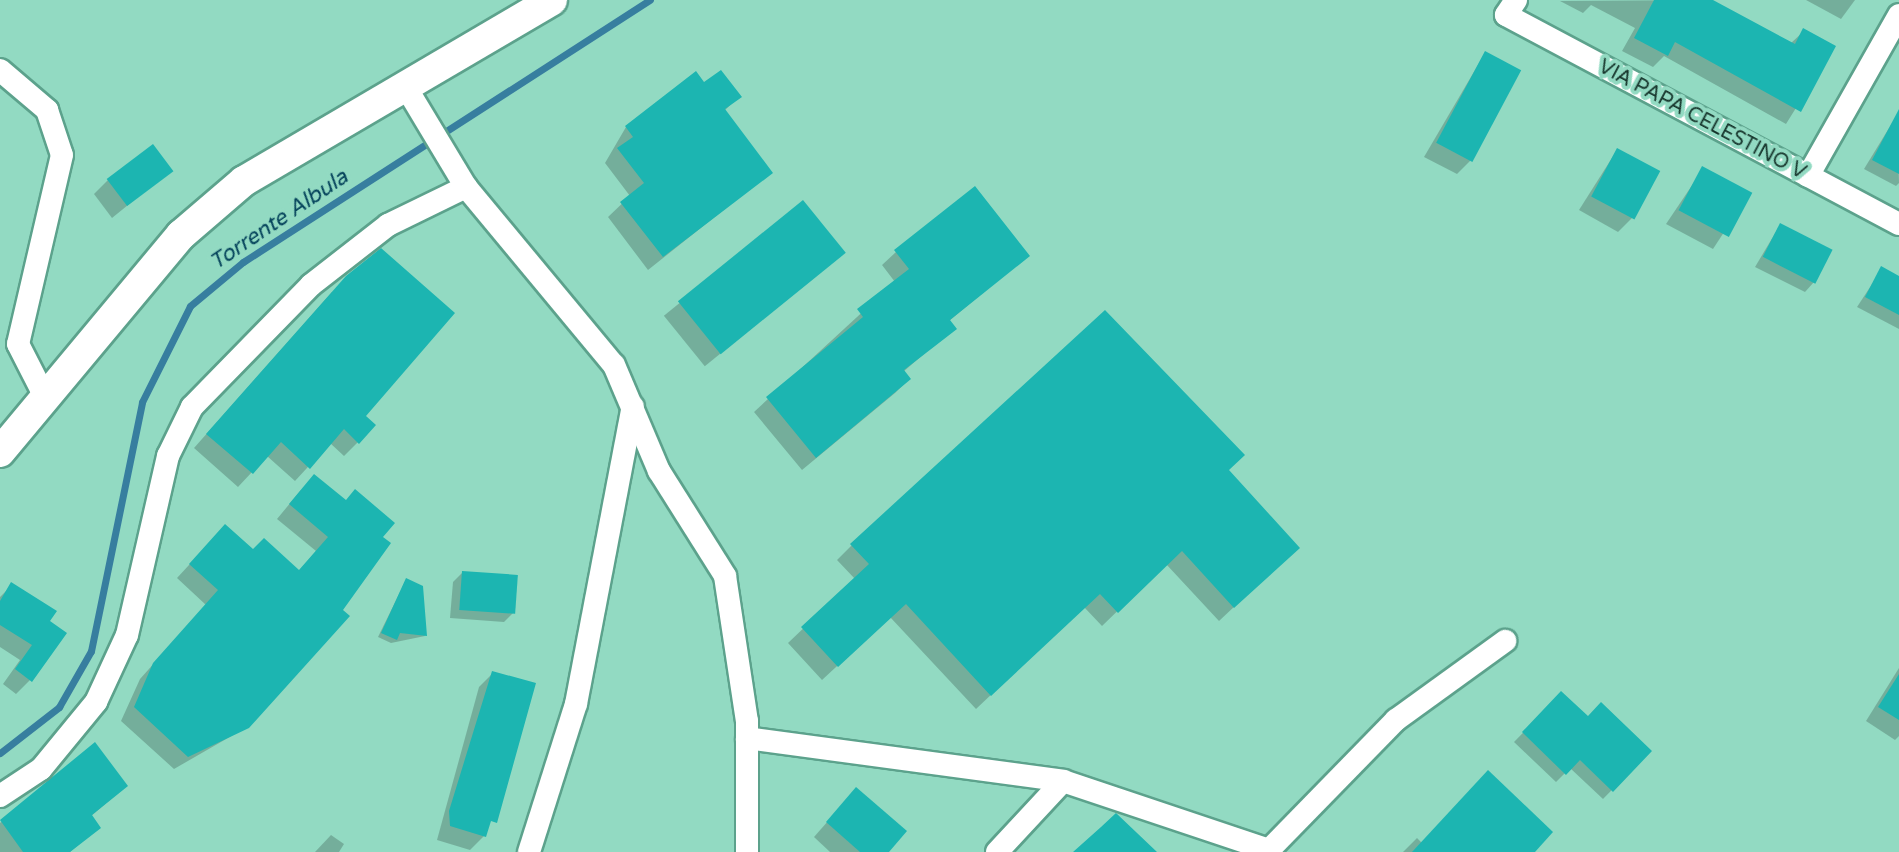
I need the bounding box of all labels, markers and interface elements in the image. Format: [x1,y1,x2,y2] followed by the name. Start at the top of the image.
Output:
[1594,55,1810,185] street label: VIA PAPA CELESTINO V
[205,164,353,276] water label: Torrente Albula

